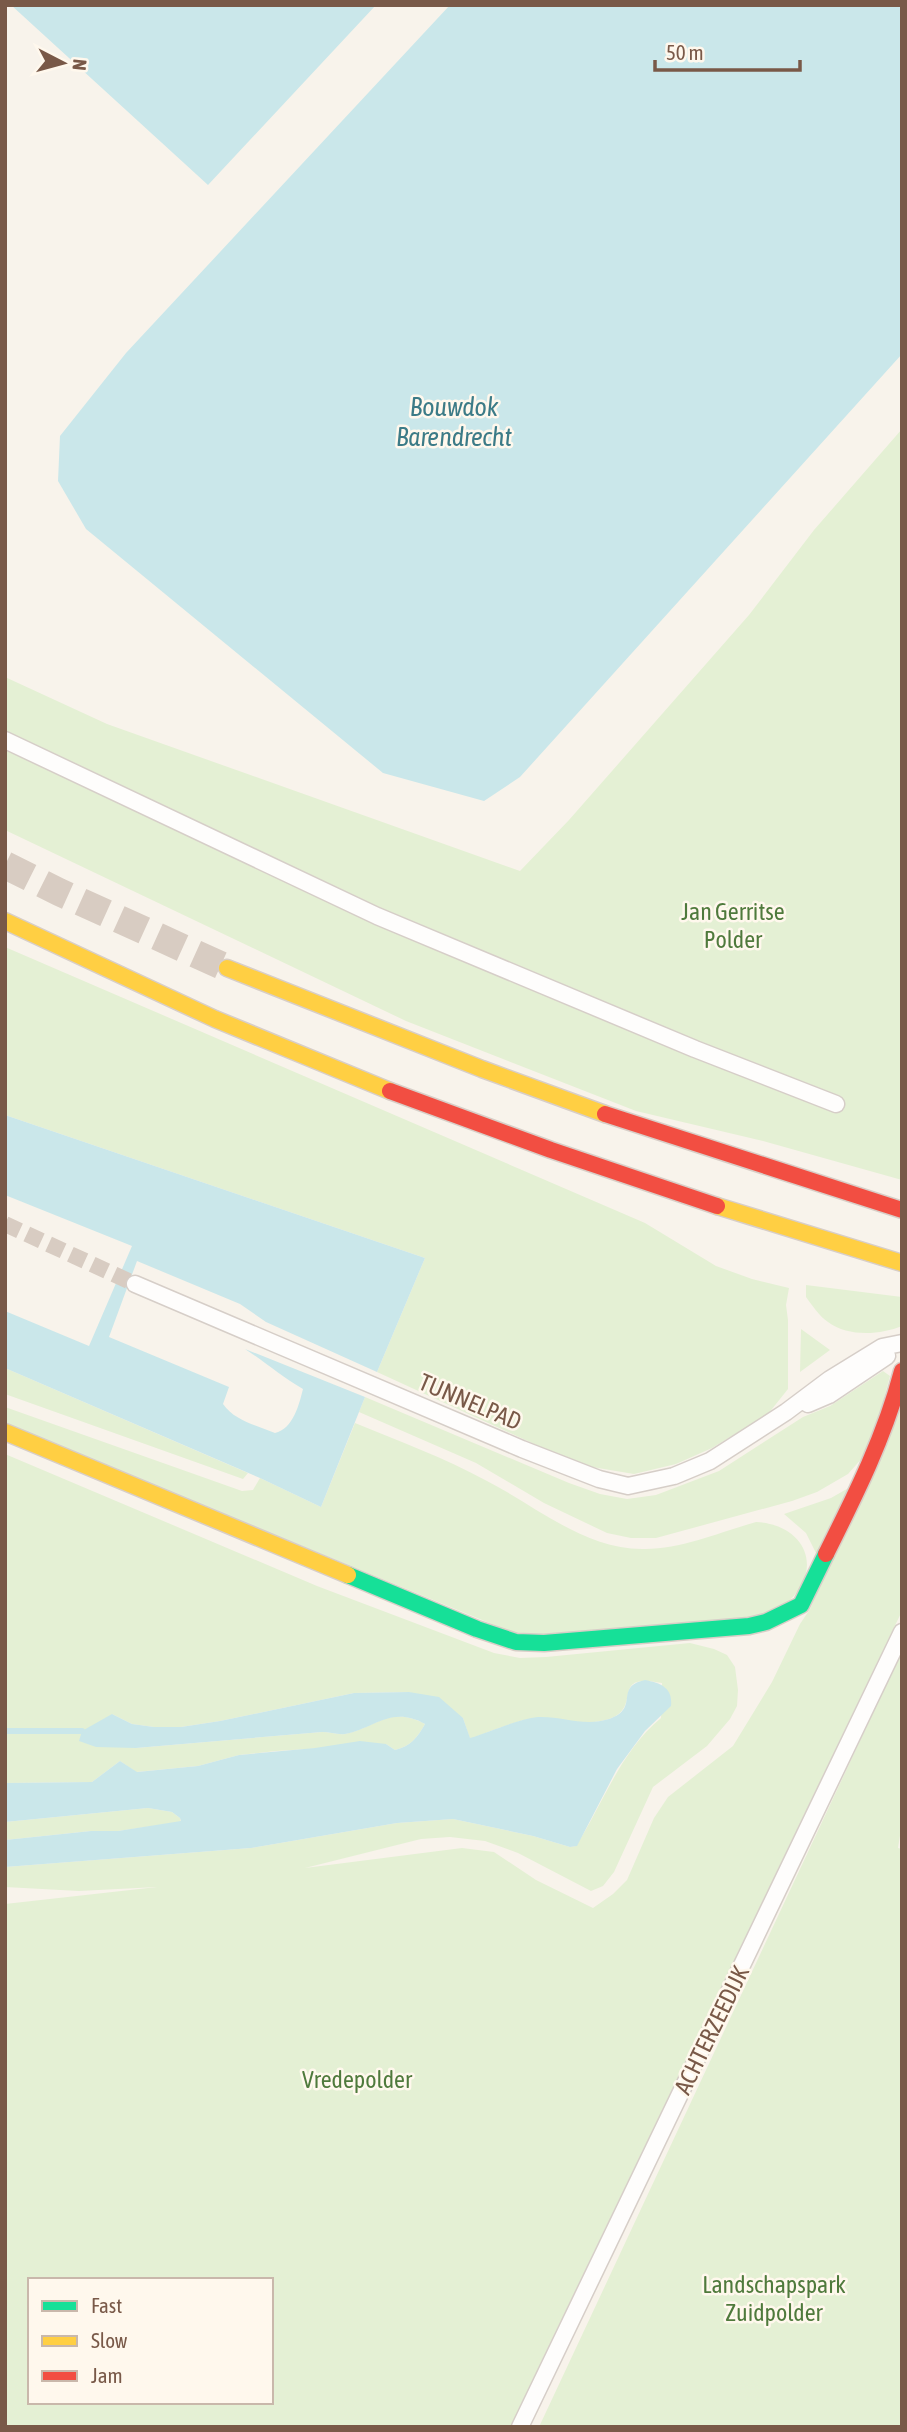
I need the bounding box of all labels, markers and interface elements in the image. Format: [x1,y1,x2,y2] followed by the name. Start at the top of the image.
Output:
[28,28,98,98] north arrow
[655,28,800,72] scale bar
[666,40,704,64] text: 50 m
[68,58,91,72] text: N
[396,392,512,452] water label: Bouwdok Barendrecht
[681,898,785,953] park label: Jan Gerritse Polder
[415,1368,525,1435] street label: TUNNELPAD
[669,1961,754,2098] street label: ACHTERZEEDIJK
[302,2066,413,2093] park label: Vredepolder
[702,2271,846,2326] park label: Landschapspark Zuidpolder
[28,2278,273,2404] legend
[91,2293,122,2317] text: Fast
[91,2328,128,2352] text: Slow
[91,2363,123,2387] text: Jam

